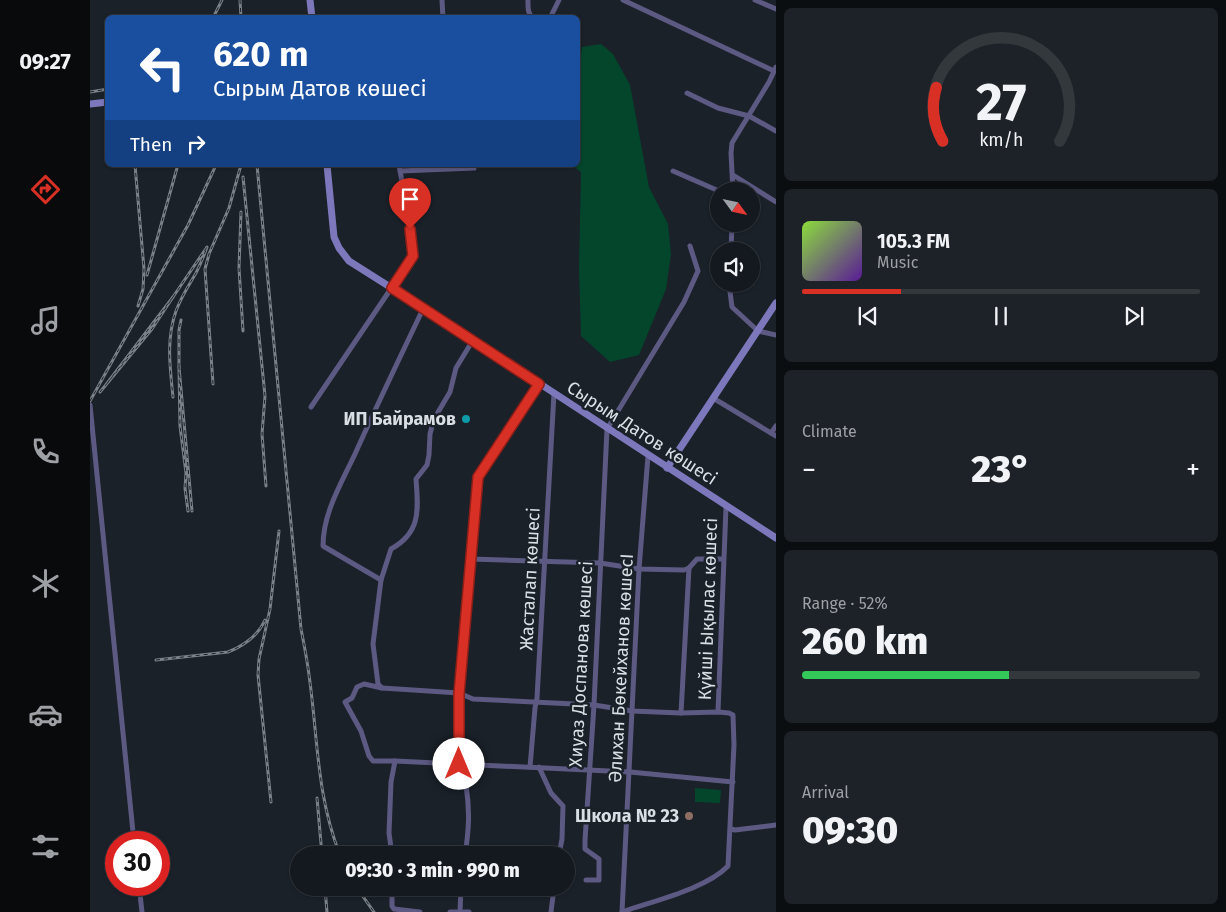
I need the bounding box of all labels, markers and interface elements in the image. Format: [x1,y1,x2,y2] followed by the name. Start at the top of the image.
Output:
[213,33,309,75] text: 620 m
[130,35,195,100] icon: left
[19,48,71,75] text: 09:27
[976,71,1026,134] text: 27
[213,75,427,102] text: Сырым Датов көшесі
[979,129,1023,151] text: km/h
[182,130,210,158] icon: right
[130,133,172,156] text: Then
[28,172,63,207] icon: directions
[389,178,431,229] pin
[710,182,760,232] north arrow
[710,182,760,292] map controls
[396,185,424,213] icon: arrive
[877,230,950,253] text: 105.3 FM
[710,242,760,292] button: sound
[877,253,918,272] text: Music
[854,302,882,330] icon: previous
[987,302,1015,330] icon: pause
[1120,302,1148,330] icon: next
[28,303,63,338] icon: music
[563,376,721,490] street label: Сырым Датов көшесі
[344,408,456,430] place label: ИП Байрамов
[460,413,472,425] marker: ИП Байрамов
[802,422,857,441] text: Climate
[28,434,63,469] icon: phone
[971,446,1031,492] text: 23°
[802,453,816,486] text: −
[1186,453,1200,486] text: +
[515,507,545,651] street label: Жасталап көшесі
[694,517,722,701] street label: Күйші Ықылас көшесі
[604,553,638,783] street label: Әлихан Бөкейханов көшесI
[565,560,597,768] street label: Хиуаз Доспанова көшесі
[28,566,63,601] icon: climate
[802,594,888,613] text: Range · 52%
[802,618,928,664] text: 260 km
[28,697,63,732] icon: car
[432,737,484,789] position arrow
[802,783,849,802] text: Arrival
[575,805,679,827] place label: Школа № 23
[802,807,898,853] text: 09:30
[683,810,695,822] marker: Школа № 23
[28,829,63,864] icon: filters
[105,831,170,896] speed limit sign: 30
[345,859,520,882] text: 09:30 · 3 min · 990 m

